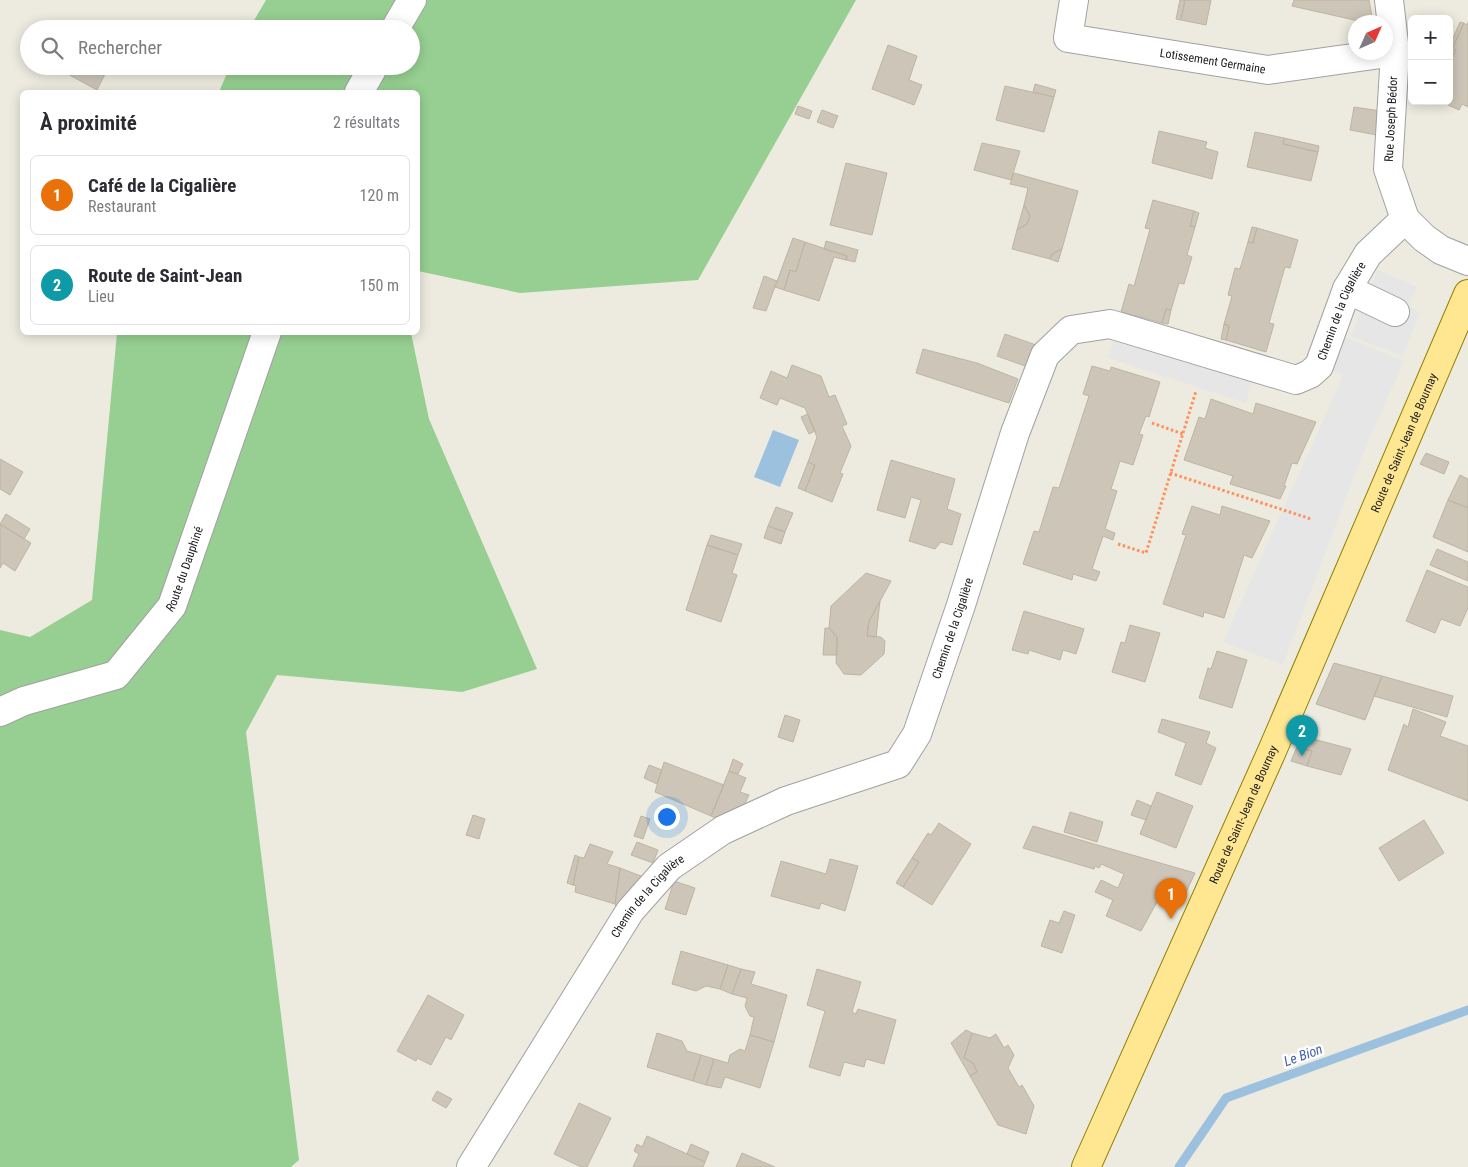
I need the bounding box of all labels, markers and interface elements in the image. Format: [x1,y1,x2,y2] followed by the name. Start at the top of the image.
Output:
[1348,15,1393,60] north arrow
[1408,15,1453,105] map controls
[1408,15,1453,60] button: +
[20,20,420,75] search box
[38,34,66,62] icon: search
[78,36,162,59] text: Rechercher
[1159,46,1267,77] street label: Lotissement Germaine
[1408,60,1453,105] button: −
[1382,75,1400,162] street label: Rue Joseph Bédor
[40,111,137,135] text: À proximité
[333,113,400,132] text: 2 résultats
[88,174,236,197] text: Café de la Cigalière
[53,186,61,205] text: 1
[360,186,399,205] text: 120 m
[88,197,156,216] text: Restaurant
[1315,259,1369,362] street label: Chemin de la Cigalière
[88,264,242,287] text: Route de Saint-Jean
[53,276,61,295] text: 2
[360,276,399,295] text: 150 m
[88,287,115,306] text: Lieu
[1368,371,1440,515] street label: Route de Saint-Jean de Bournay
[163,524,206,615] street label: Route du Dauphiné
[929,576,976,681] street label: Chemin de la Cigalière
[1286,715,1318,756] pin: 2
[1206,743,1281,886] street label: Route de Saint-Jean de Bournay
[654,804,680,830] your location
[608,852,687,940] street label: Chemin de la Cigalière
[1155,878,1187,919] pin: 1
[1281,1041,1325,1069] water label: Le Bion

